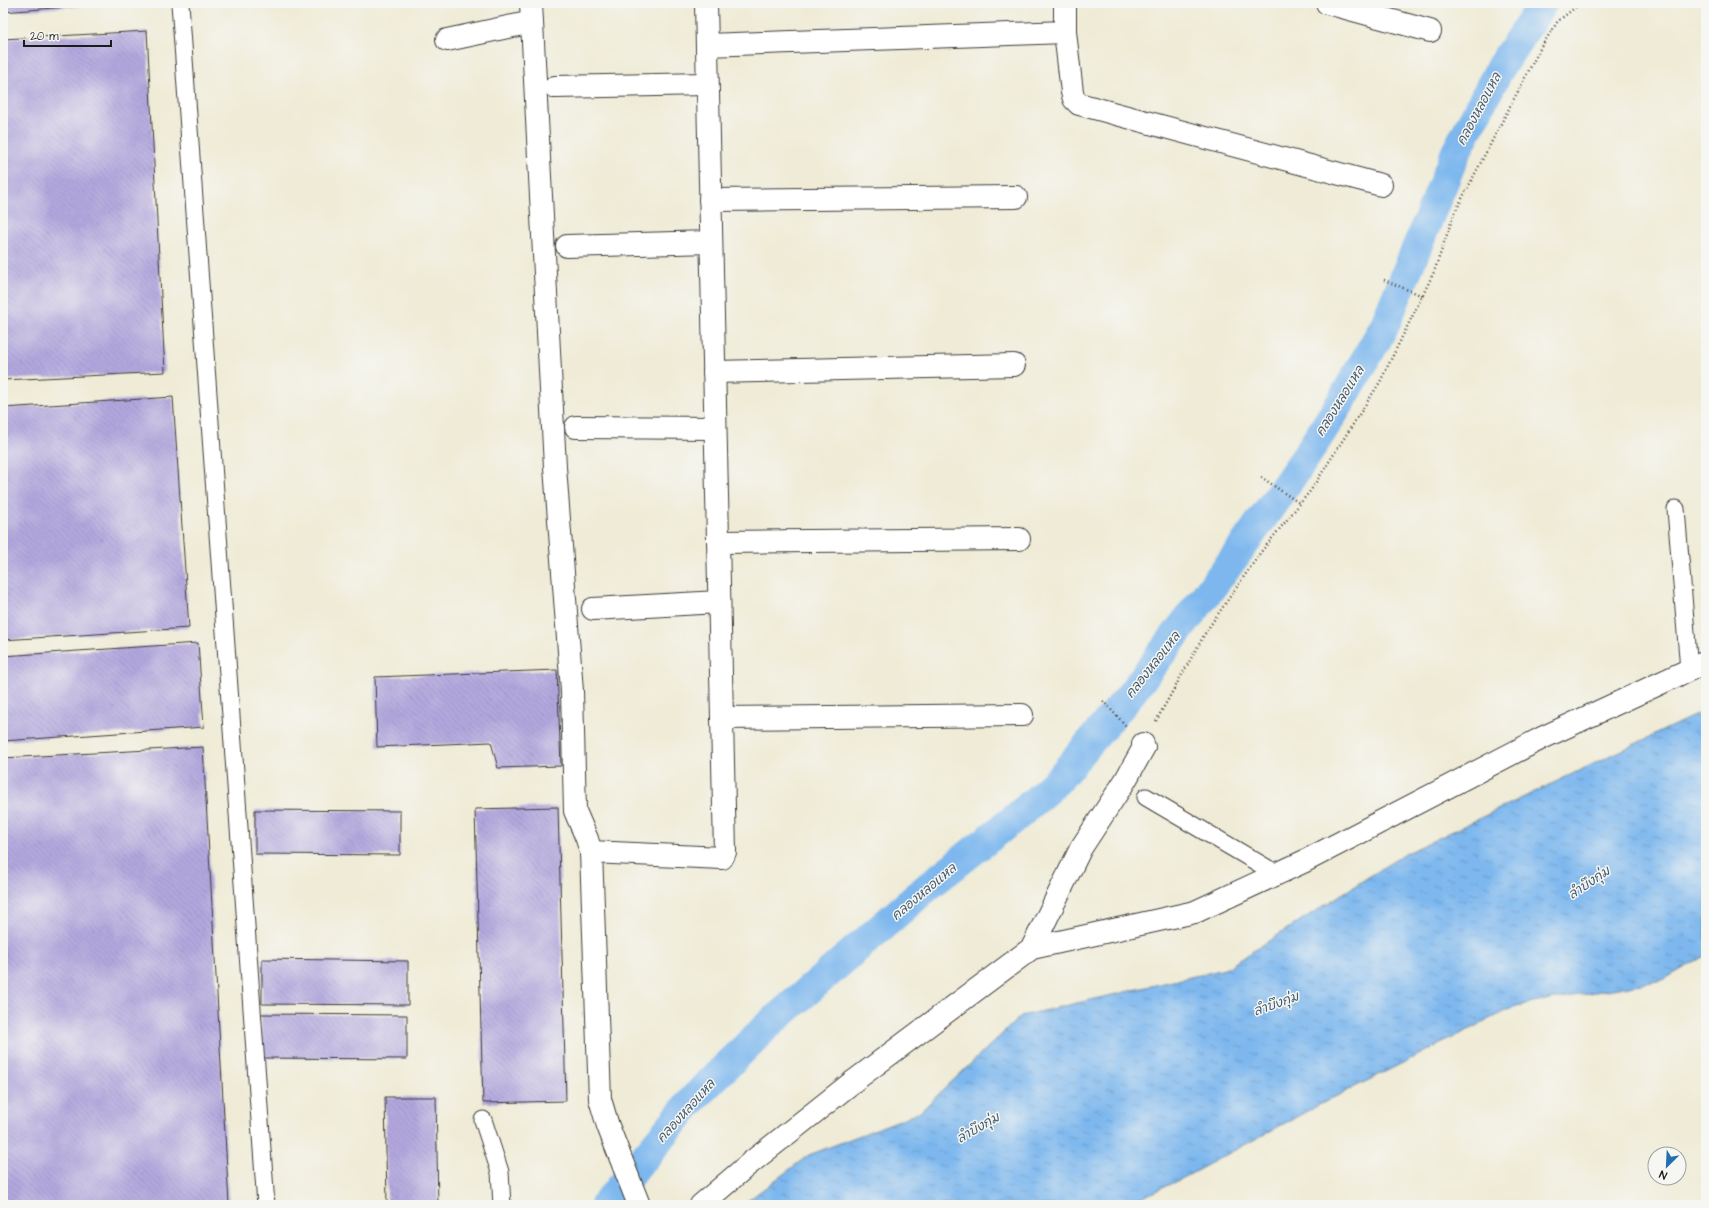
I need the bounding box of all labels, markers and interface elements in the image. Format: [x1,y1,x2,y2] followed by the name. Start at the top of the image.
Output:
[24,22,111,48] scale bar
[30,28,59,45] text: 20 m
[1452,69,1506,148] water label: คลองหลอแหล
[1311,362,1369,440] water label: คลองหลอแหล
[1121,627,1185,702] water label: คลองหลอแหล
[888,859,961,925] water label: คลองหลอแหล
[1564,862,1615,904] water label: ลำบึงกุ่ม
[1251,987,1303,1021] water label: ลำบึงกุ่ม
[653,1075,720,1147] water label: คลองหลอแหล
[953,1108,1004,1148] water label: ลำบึงกุ่ม
[1647,1146,1687,1186] north arrow
[1657,1166,1669,1183] text: N

